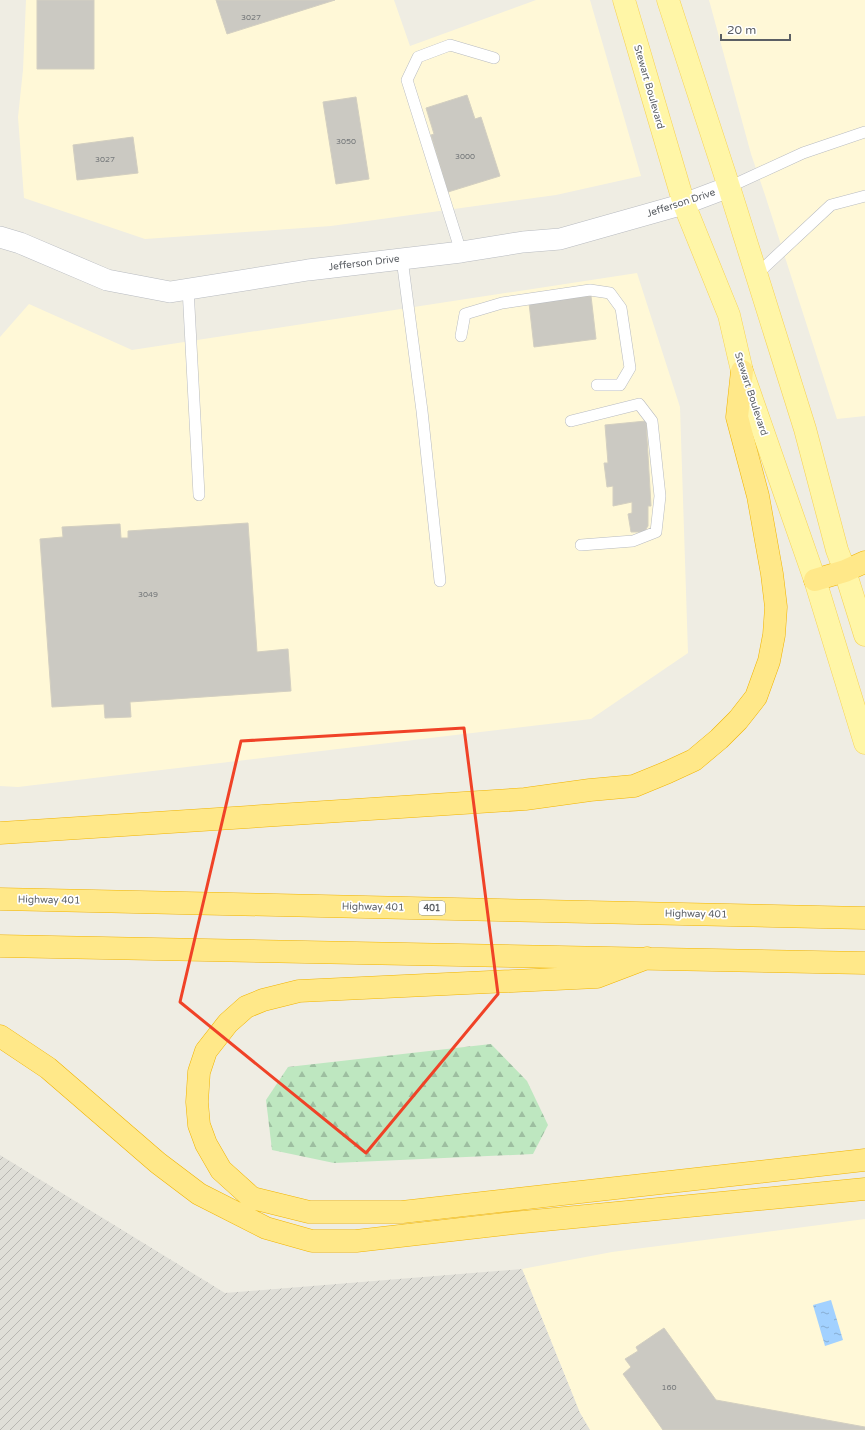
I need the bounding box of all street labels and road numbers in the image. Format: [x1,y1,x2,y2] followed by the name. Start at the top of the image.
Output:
[631,44,667,130] street label: Stewart Boulevard
[645,186,717,220] street label: Jefferson Drive
[328,253,401,273] street label: Jefferson Drive
[732,351,770,437] street label: Stewart Boulevard
[18,893,80,907] street label: Highway 401
[342,900,404,914] street label: Highway 401
[419,901,445,915] road number: 401
[665,907,727,921] street label: Highway 401

